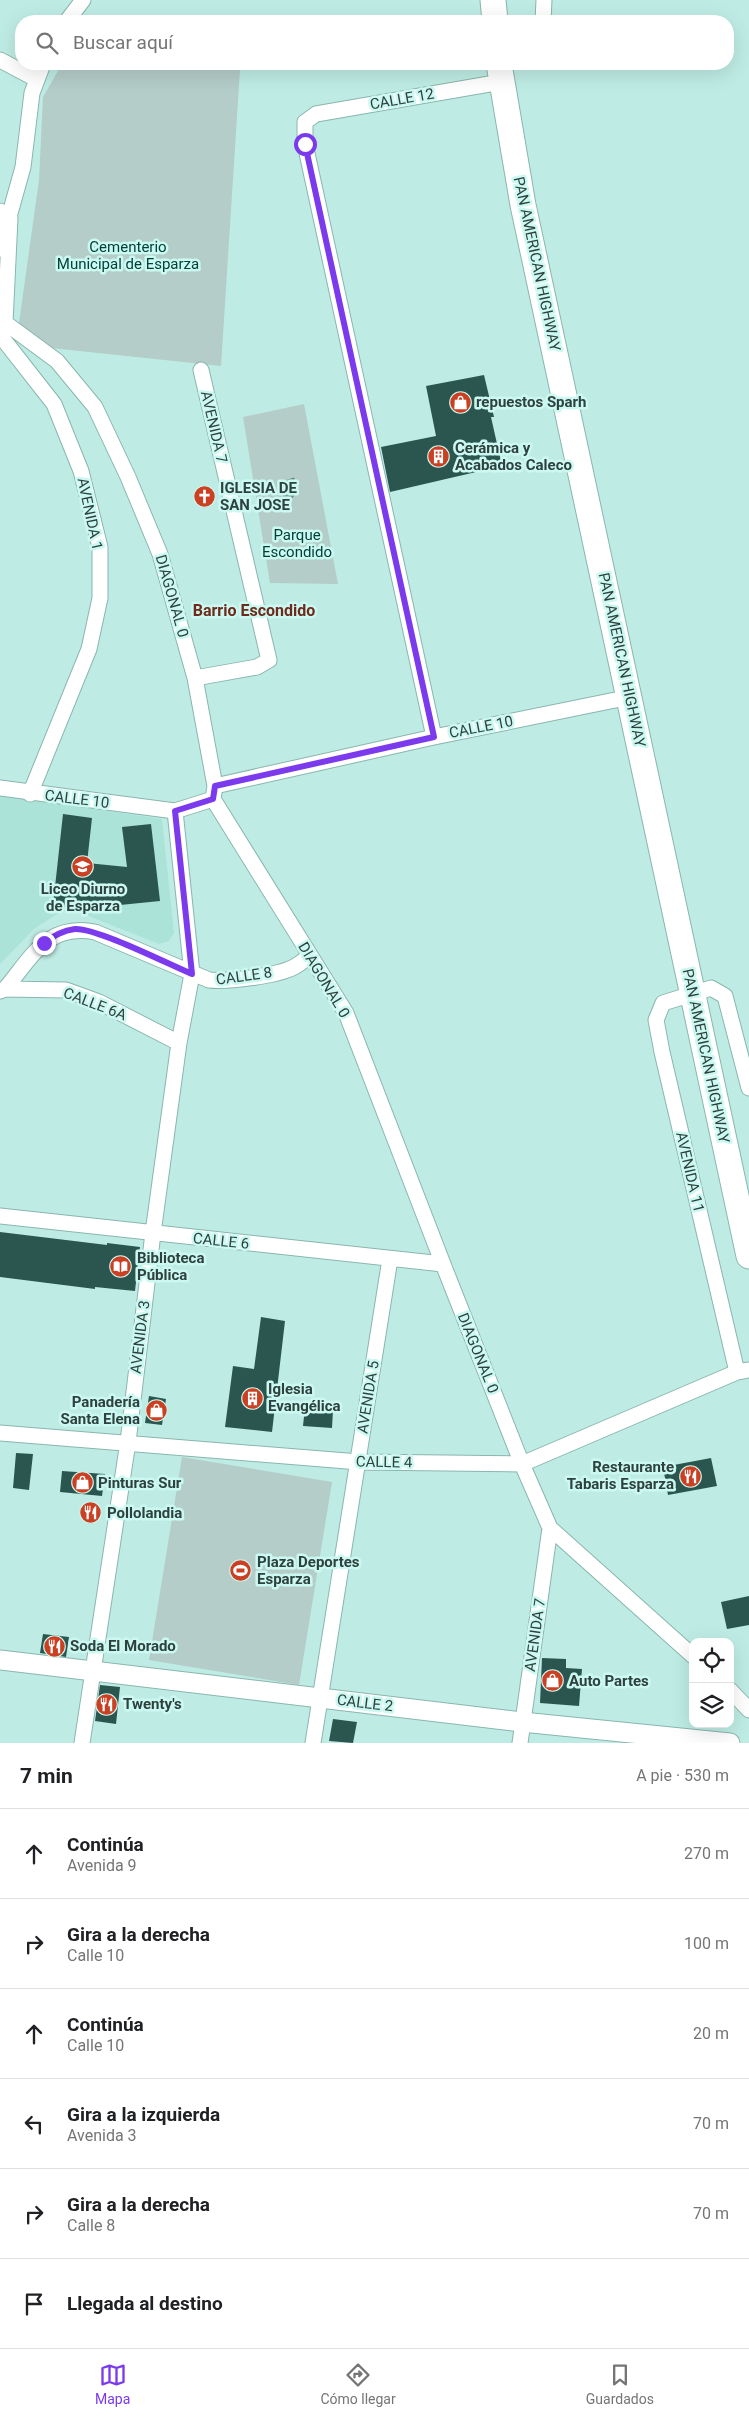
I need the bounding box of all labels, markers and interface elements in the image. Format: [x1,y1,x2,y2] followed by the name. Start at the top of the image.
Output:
[15,15,734,70] search box
[33,29,61,57] icon: search
[73,31,173,54] text: Buscar aquí
[369,85,435,113] street label: CALLE 12
[294,133,317,156] route start
[510,175,564,353] street label: PAN AMERICAN HIGHWAY
[57,238,199,273] park label: Cementerio Municipal de Esparza
[197,389,231,465] street label: AVENIDA 7
[448,390,472,414] shop icon: repuestos Sparh
[476,393,586,411] place label: repuestos Sparh
[455,439,572,474] place label: Cerámica y Acabados Caleco
[427,445,451,469] building icon: Cerámica y Acabados Caleco
[74,476,106,552] street label: AVENIDA 1
[220,479,297,514] place label: IGLESIA DE SAN JOSE
[192,485,216,509] church icon: IGLESIA DE SAN JOSE
[262,526,332,561] park label: Parque Escondido
[152,553,192,639] street label: DIAGONAL 0
[595,571,649,749] street label: PAN AMERICAN HIGHWAY
[193,601,315,620] district label: Barrio Escondido
[447,712,515,742] street label: CALLE 10
[44,786,110,812] street label: CALLE 10
[71,854,95,878] school or university icon: Liceo Diurno de Esparza
[41,880,125,915] place label: Liceo Diurno de Esparza
[33,932,56,955] route end
[294,939,354,1021] street label: DIAGONAL 0
[215,963,273,989] street label: CALLE 8
[679,967,733,1145] street label: PAN AMERICAN HIGHWAY
[61,984,129,1024] street label: CALLE 6A
[672,1130,708,1214] street label: AVENIDA 11
[192,1229,250,1253] street label: CALLE 6
[137,1249,204,1284] place label: Biblioteca Pública
[109,1255,133,1279] library icon: Biblioteca Pública
[127,1299,153,1375] street label: AVENIDA 3
[454,1310,502,1396] street label: DIAGONAL 0
[353,1359,383,1435] street label: AVENIDA 5
[268,1380,341,1415] place label: Iglesia Evangélica
[240,1386,264,1410] building icon: Iglesia Evangélica
[61,1393,140,1428] place label: Panadería Santa Elena
[144,1399,168,1423] shop icon: Panadería Santa Elena
[356,1453,413,1472] street label: CALLE 4
[567,1458,674,1493] place label: Restaurante Tabaris Esparza
[678,1464,702,1488] restaurant icon: Restaurante Tabaris Esparza
[70,1471,94,1495] shop icon: Pinturas Sur
[98,1474,182,1492] place label: Pinturas Sur
[79,1501,103,1525] restaurant icon: Pollolandia
[107,1504,182,1522] place label: Pollolandia
[257,1553,360,1588] place label: Plaza Deportes Esparza
[229,1559,253,1583] sports icon: Plaza Deportes Esparza
[521,1597,549,1673] street label: AVENIDA 7
[42,1634,66,1658] restaurant icon: Soda El Morado
[70,1637,176,1655] place label: Soda El Morado
[689,1638,734,1728] map controls
[689,1638,734,1683] button: locate
[541,1669,565,1693] shop icon: Auto Partes
[569,1672,649,1690] place label: Auto Partes
[689,1683,734,1728] button: layers
[336,1691,394,1715] street label: CALLE 2
[95,1692,119,1716] restaurant icon: Twenty's
[123,1695,182,1713] place label: Twenty's
[20,1764,73,1788] text: 7 min
[636,1766,729,1785] text: A pie · 530 m
[67,1833,144,1856] text: Continúa
[20,1840,48,1868] icon: ahead
[684,1844,729,1863] text: 270 m
[67,1856,137,1875] text: Avenida 9
[67,1923,210,1946] text: Gira a la derecha
[20,1930,48,1958] icon: right
[684,1934,729,1953] text: 100 m
[67,1946,124,1965] text: Calle 10
[67,2013,144,2036] text: Continúa
[20,2020,48,2048] icon: ahead
[693,2024,729,2043] text: 20 m
[67,2036,124,2055] text: Calle 10
[67,2103,220,2126] text: Gira a la izquierda
[20,2110,48,2138] icon: left
[693,2114,729,2133] text: 70 m
[67,2126,137,2145] text: Avenida 3
[67,2193,210,2216] text: Gira a la derecha
[20,2200,48,2228] icon: right
[693,2204,729,2223] text: 70 m
[67,2216,115,2235] text: Calle 8
[20,2290,48,2318] icon: arrive
[67,2292,223,2315] text: Llegada al destino
[95,2361,130,2407] tab: Mapa
[320,2361,396,2407] tab: Cómo llegar
[586,2361,654,2407] tab: Guardados

